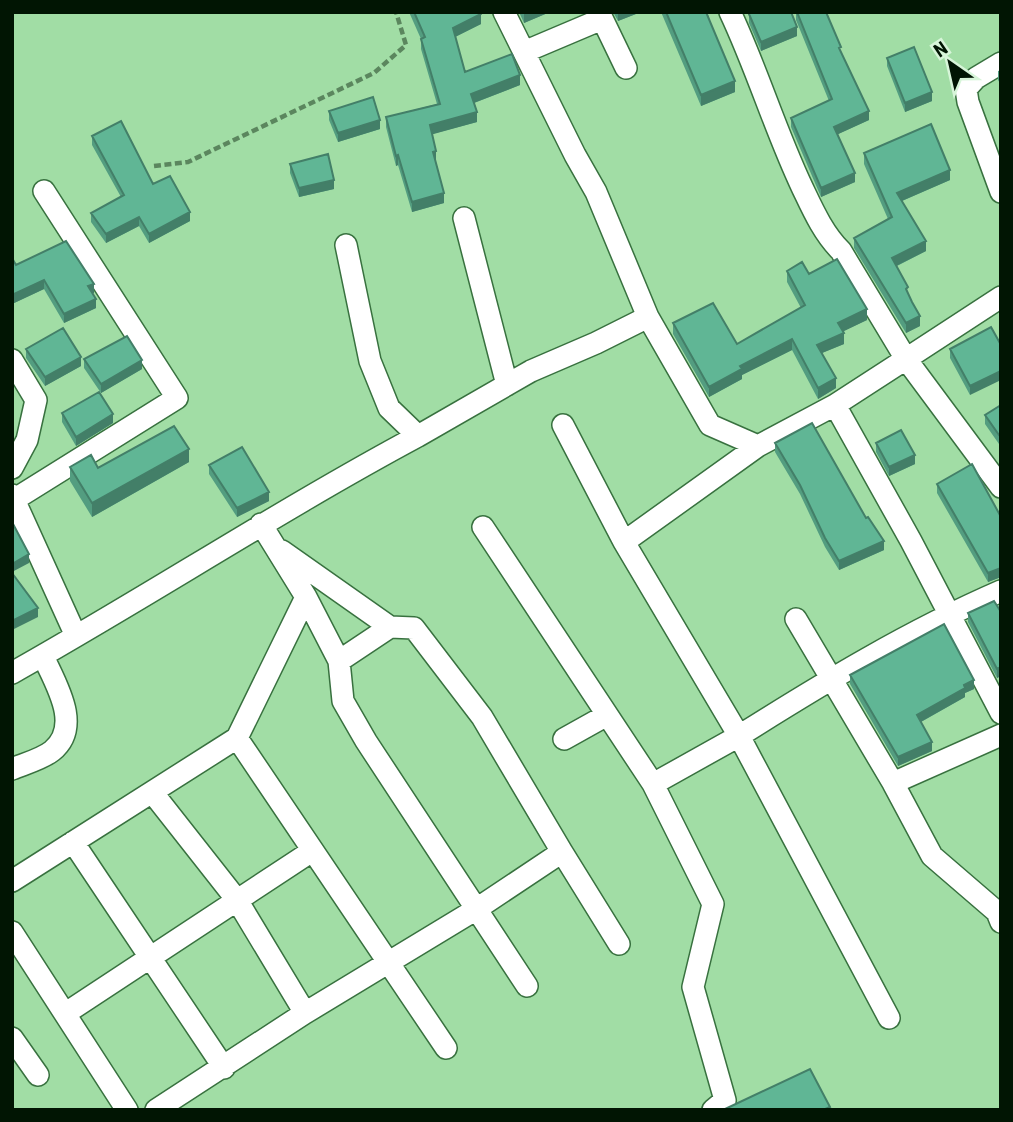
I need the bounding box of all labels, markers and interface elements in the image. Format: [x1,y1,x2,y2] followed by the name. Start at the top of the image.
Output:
[915,28,985,98] north arrow
[930,37,952,62] text: N

